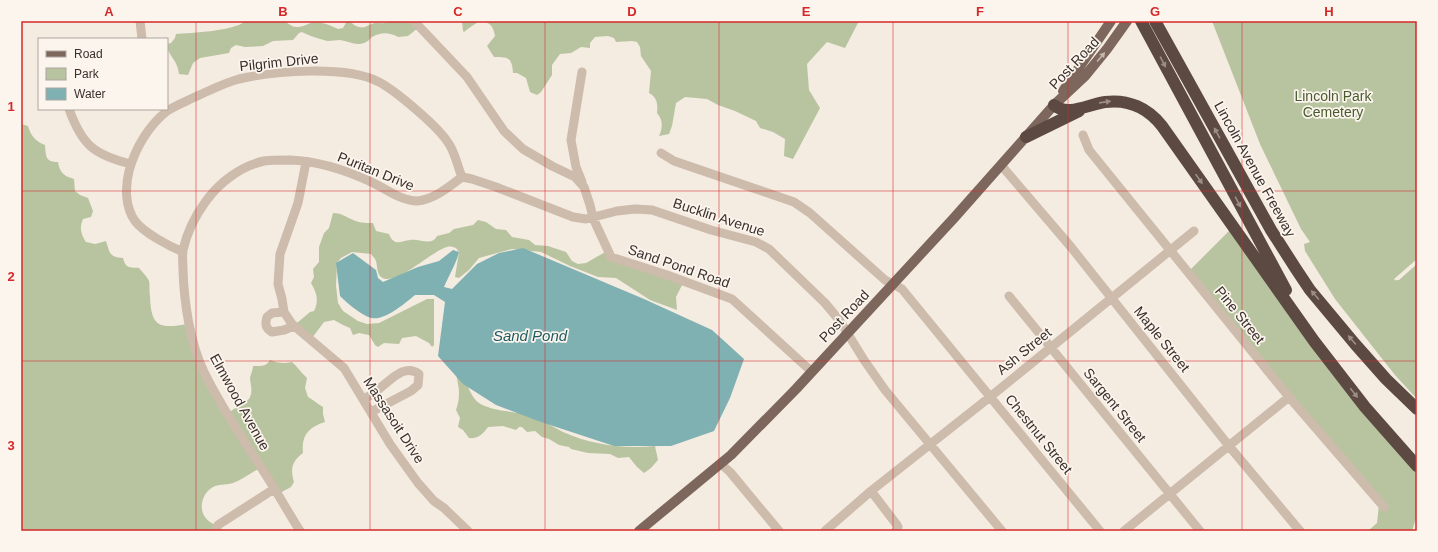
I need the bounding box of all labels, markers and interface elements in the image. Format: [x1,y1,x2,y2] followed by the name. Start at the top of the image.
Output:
[104,4,114,19] text: A
[278,4,288,19] text: B
[453,4,463,19] text: C
[627,4,637,19] text: D
[802,4,811,19] text: E
[976,4,984,19] text: F
[1150,4,1160,19] text: G
[1324,4,1334,19] text: H
[1046,34,1102,92] street label: Post Road
[38,38,168,110] legend
[74,47,103,61] text: Road
[239,50,319,74] street label: Pilgrim Drive
[1096,51,1105,62] one-way arrow
[1160,56,1167,68] one-way arrow
[74,67,100,81] text: Park
[74,87,106,101] text: Water
[1294,88,1373,120] park label: Lincoln Park Cemetery
[7,99,15,114] text: 1
[1099,99,1111,105] one-way arrow
[1211,99,1299,239] street label: Lincoln Avenue Freeway
[1213,127,1220,139] one-way arrow
[335,148,417,194] street label: Puritan Drive
[1195,173,1203,184] one-way arrow
[671,195,767,239] street label: Bucklin Avenue
[1235,196,1241,207] one-way arrow
[626,241,732,291] street label: Sand Pond Road
[7,269,15,284] text: 2
[1212,283,1268,347] street label: Pine Street
[816,287,872,345] street label: Post Road
[1310,290,1319,300] one-way arrow
[1131,303,1193,375] street label: Maple Street
[994,324,1055,378] street label: Ash Street
[493,327,568,344] water label: Sand Pond
[1347,335,1356,346] one-way arrow
[207,351,273,453] street label: Elmwood Avenue
[1080,365,1150,445] street label: Sargent Street
[360,374,428,466] street label: Massasoit Drive
[1350,388,1359,399] one-way arrow
[1002,391,1076,477] street label: Chestnut Street
[7,438,15,453] text: 3

